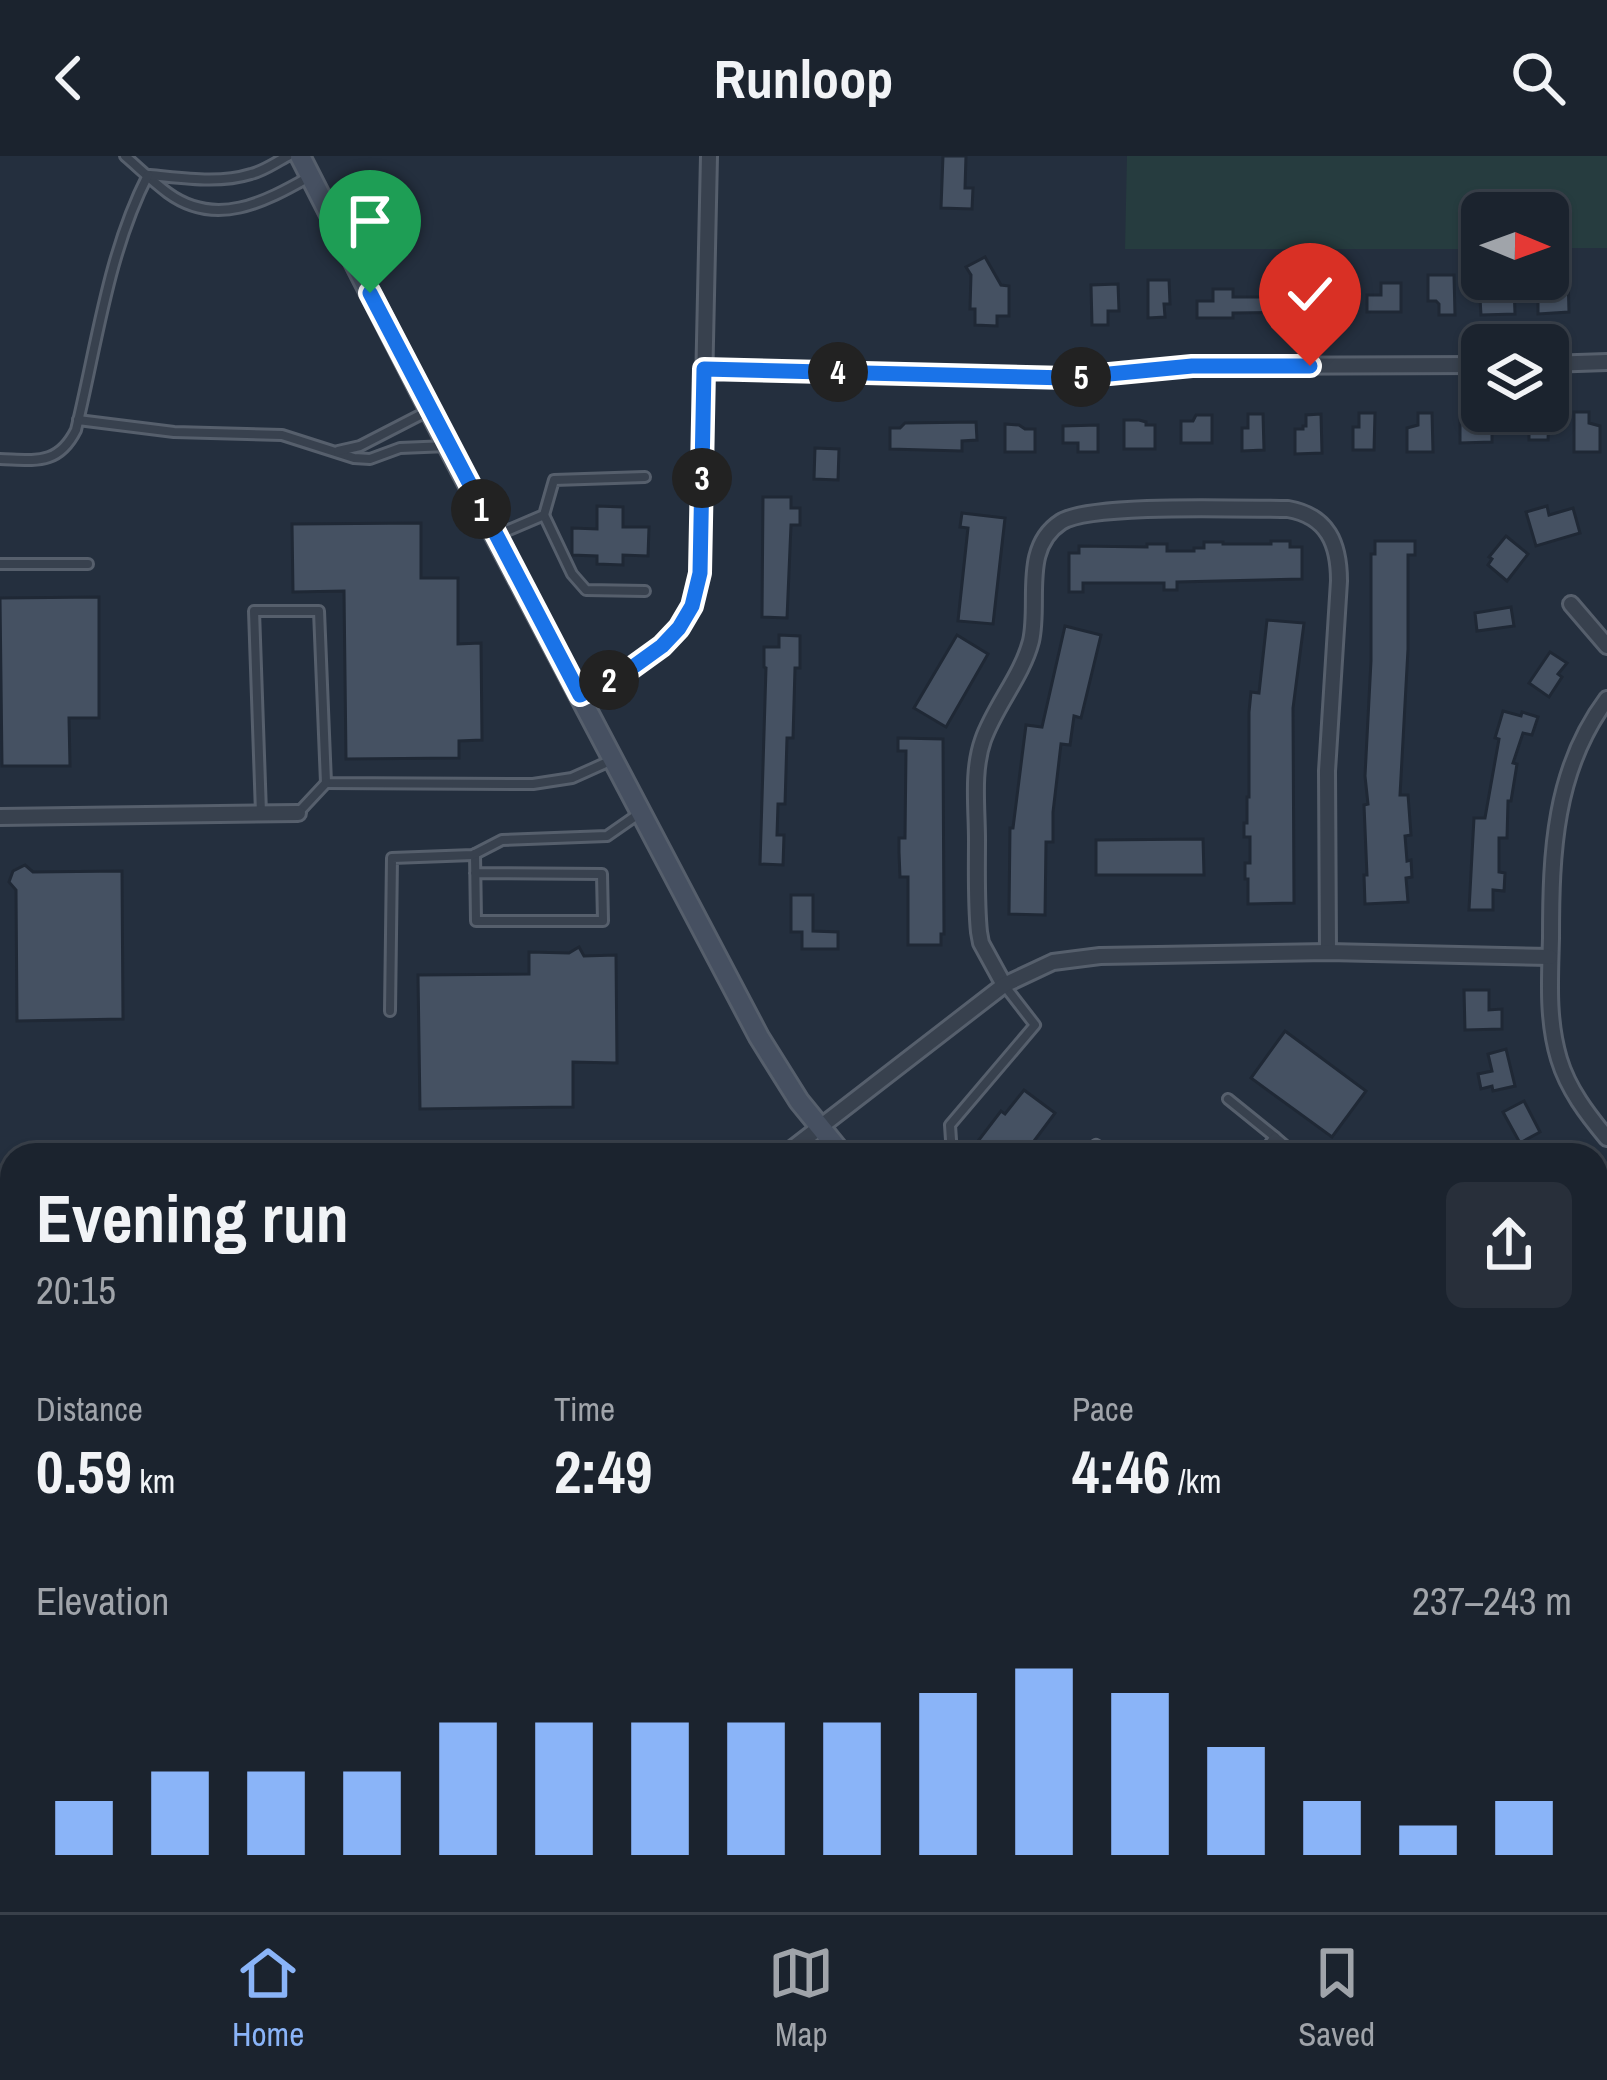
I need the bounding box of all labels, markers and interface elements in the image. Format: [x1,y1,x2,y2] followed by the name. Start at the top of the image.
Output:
[714,42,893,115] text: Runloop
[36,45,102,111] icon: back
[1505,45,1571,111] icon: search
[319,170,421,293] pin
[337,188,403,254] icon: arrive
[1461,192,1569,300] north arrow
[1461,192,1569,432] map controls
[1259,243,1361,366] pin
[1277,261,1343,327] icon: check
[1461,324,1569,432] button: layers
[808,342,868,402] pin: 4
[1051,347,1111,407] pin: 5
[830,350,846,394] text: 4
[1073,355,1089,399] text: 5
[672,448,732,508] pin: 3
[694,456,710,500] text: 3
[451,479,511,539] pin: 1
[473,487,489,531] text: 1
[579,650,639,710] pin: 2
[601,658,617,702] text: 2
[36,1174,349,1263] text: Evening run
[1446,1182,1572,1308] button: share
[36,1264,116,1316] text: 20:15
[36,1387,143,1431] text: Distance
[554,1387,615,1431] text: Time
[1072,1387,1134,1431] text: Pace
[36,1431,132,1512] text: 0.59
[554,1431,652,1512] text: 2:49
[1072,1431,1170,1512] text: 4:46
[132,1459,175,1503] text: km
[1170,1459,1222,1503] text: /km
[36,1575,169,1627] text: Elevation
[1412,1575,1572,1627] text: 237–243 m
[232,1940,304,2056] tab: Home
[768,1940,834,2056] tab: Map
[1298,1940,1375,2056] tab: Saved

